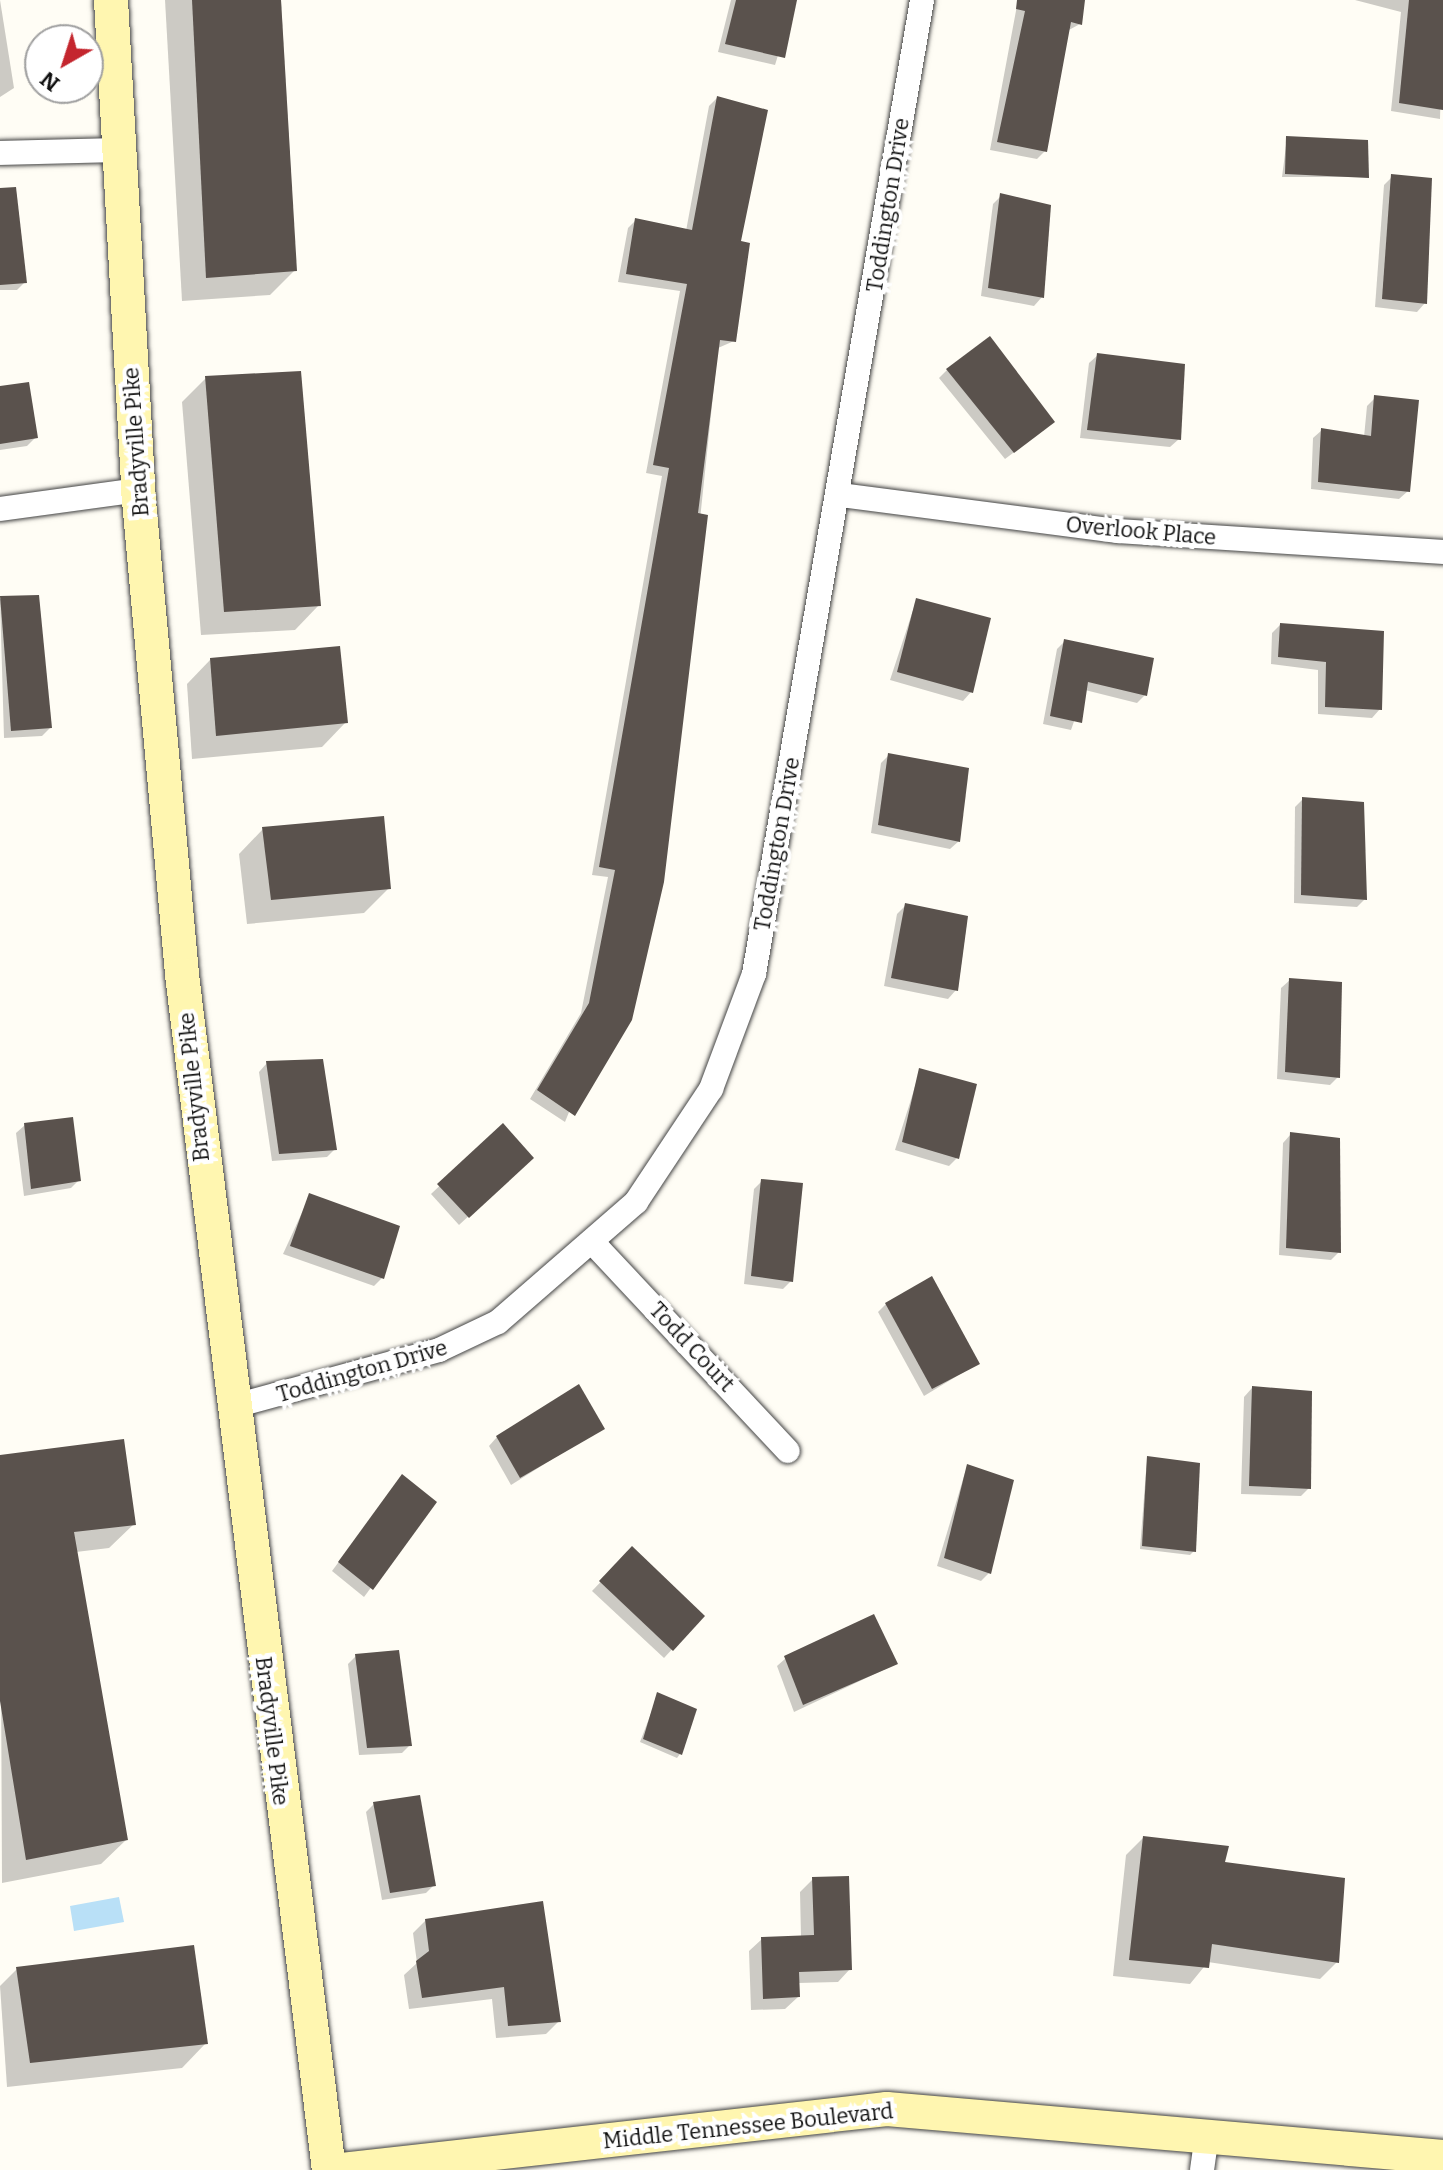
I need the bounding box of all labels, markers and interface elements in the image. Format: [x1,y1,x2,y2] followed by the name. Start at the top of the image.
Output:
[24,24,104,104] north arrow
[35,66,65,97] text: N
[861,116,915,294] street label: Toddington Drive
[118,366,154,518] street label: Bradyville Pike
[1065,511,1217,551] street label: Overlook Place
[749,755,805,933] street label: Toddington Drive
[173,1011,215,1163] street label: Bradyville Pike
[644,1297,740,1397] street label: Todd Court
[274,1334,450,1408] street label: Toddington Drive
[250,1655,294,1807] street label: Bradyville Pike
[602,2098,894,2154] street label: Middle Tennessee Boulevard

